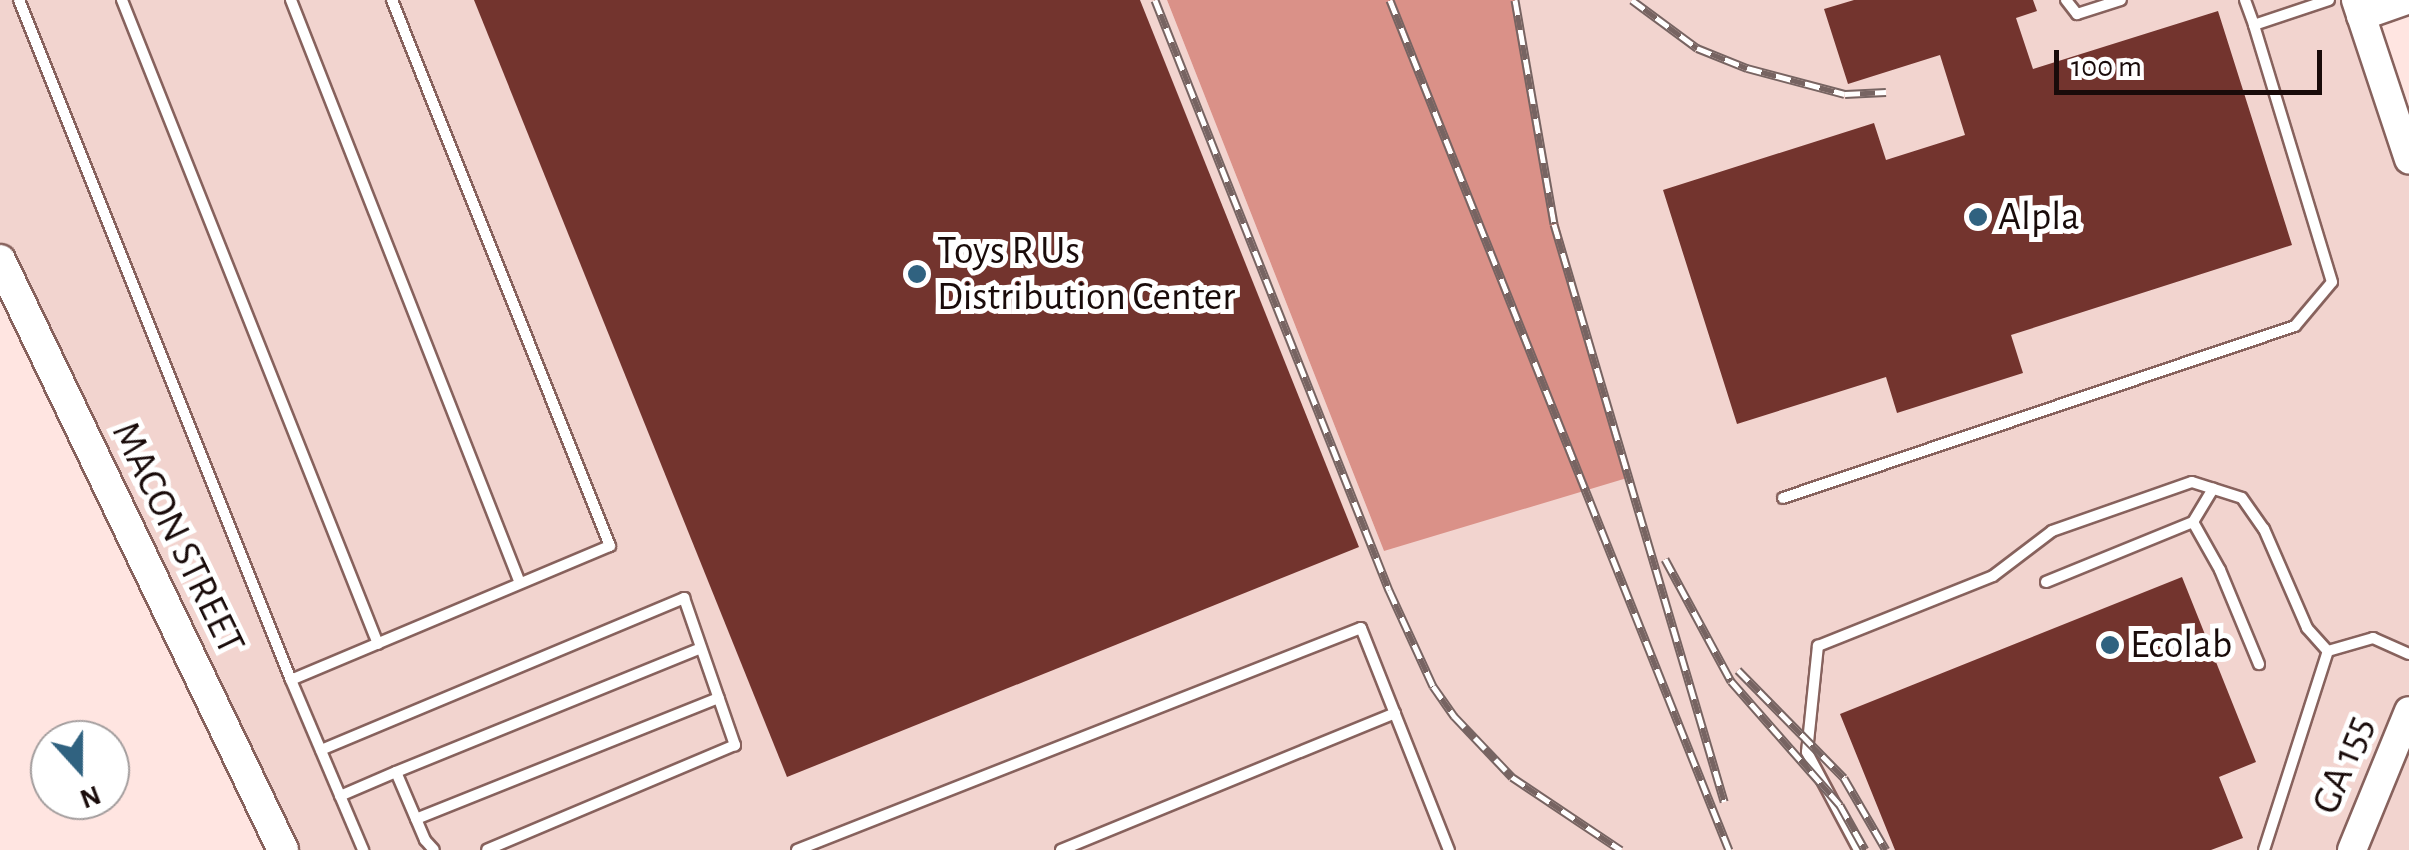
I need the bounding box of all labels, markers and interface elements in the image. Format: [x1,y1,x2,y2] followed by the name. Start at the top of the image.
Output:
[2059,30,2326,92] scale bar
[2071,52,2142,82] text: 100 m
[1998,193,2080,241] place label: Alpla
[1967,206,1989,228] marker: Alpla
[937,227,1235,321] place label: Toys R Us Distribution Center
[906,263,928,285] marker: Toys R Us Distribution Center
[101,414,255,662] street label: MACON STREET
[2130,621,2232,669] place label: Ecolab
[2099,634,2121,656] marker: Ecolab
[2302,709,2384,821] street label: GA 155
[30,720,130,820] north arrow
[76,780,104,813] text: N

